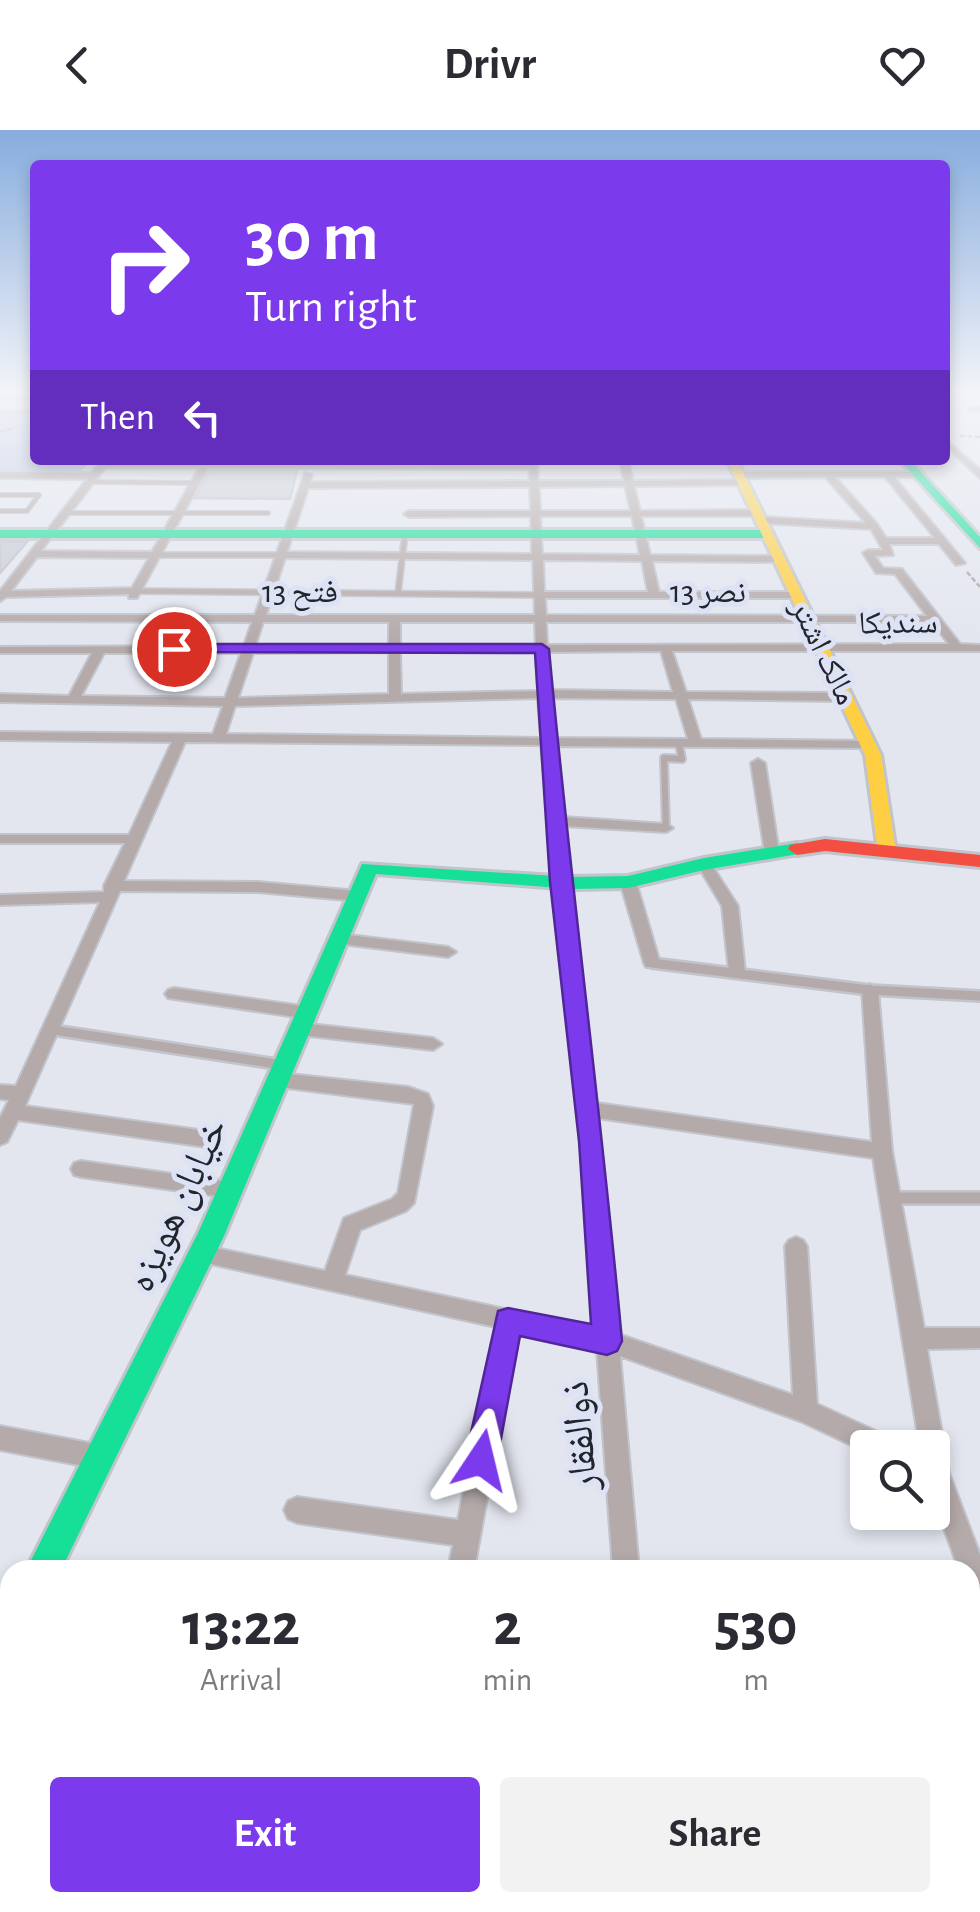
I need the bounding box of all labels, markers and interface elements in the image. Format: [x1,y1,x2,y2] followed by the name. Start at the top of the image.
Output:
[50,38,105,93] icon: back
[875,38,930,93] icon: heart
[444,42,536,87] text: Drivr
[80,200,210,330] icon: right
[245,203,379,273] text: 30 m
[245,285,417,330] text: Turn right
[175,390,230,445] icon: left
[80,399,155,437] text: Then
[262,576,338,611] street label: فتح 13
[670,576,746,609] street label: نصر 13
[784,593,863,710] street label: مالک اشتر
[858,606,938,640] street label: سندیکا
[132,607,217,692] pin
[147,622,202,677] icon: arrive
[120,1112,237,1299] street label: خیابان هویزه
[555,1379,606,1493] street label: ذوالفقار
[429,1408,533,1512] position arrow
[850,1430,950,1530] map controls
[850,1430,950,1530] button: search
[182,1596,300,1656] text: 13:22
[493,1596,521,1656] text: 2
[715,1596,798,1656] text: 530
[200,1664,282,1696] text: Arrival
[482,1664,532,1696] text: min
[743,1664,769,1696] text: m
[50,1777,480,1892] button: Exit
[500,1777,930,1892] button: Share

